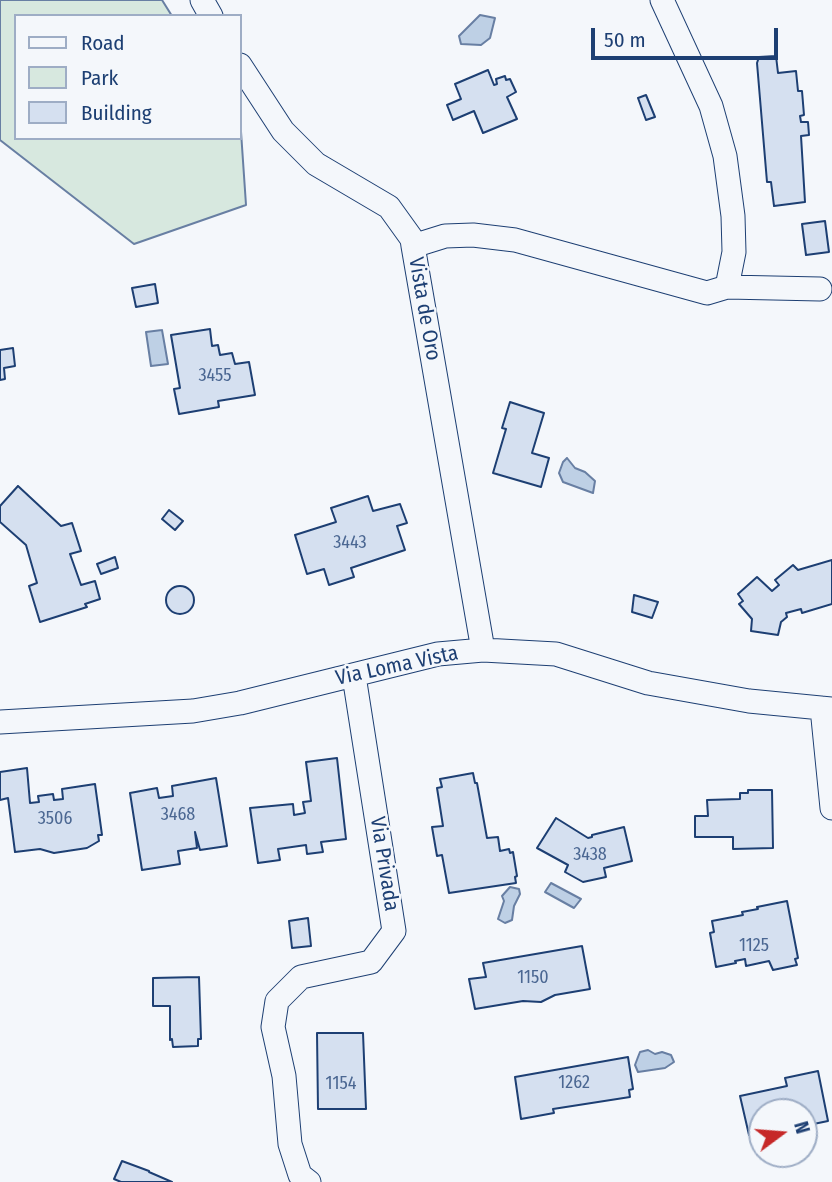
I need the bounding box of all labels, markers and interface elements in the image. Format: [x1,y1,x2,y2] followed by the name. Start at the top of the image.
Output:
[14,14,242,140] legend
[594,14,781,58] scale bar
[604,27,646,53] text: 50 m
[81,30,125,56] text: Road
[81,65,118,91] text: Park
[81,100,152,126] text: Building
[403,255,445,363] street label: Vista de Oro
[199,365,231,387] house number: 3455
[333,532,367,554] house number: 3443
[334,641,460,691] street label: Via Loma Vista
[161,804,195,826] house number: 3468
[38,808,72,830] house number: 3506
[364,815,404,913] street label: Via Privada
[573,844,607,866] house number: 3438
[739,935,769,957] house number: 1125
[517,967,549,989] house number: 1150
[558,1072,590,1094] house number: 1262
[326,1073,356,1095] house number: 1154
[748,1098,818,1168] north arrow
[789,1119,814,1136] text: N

